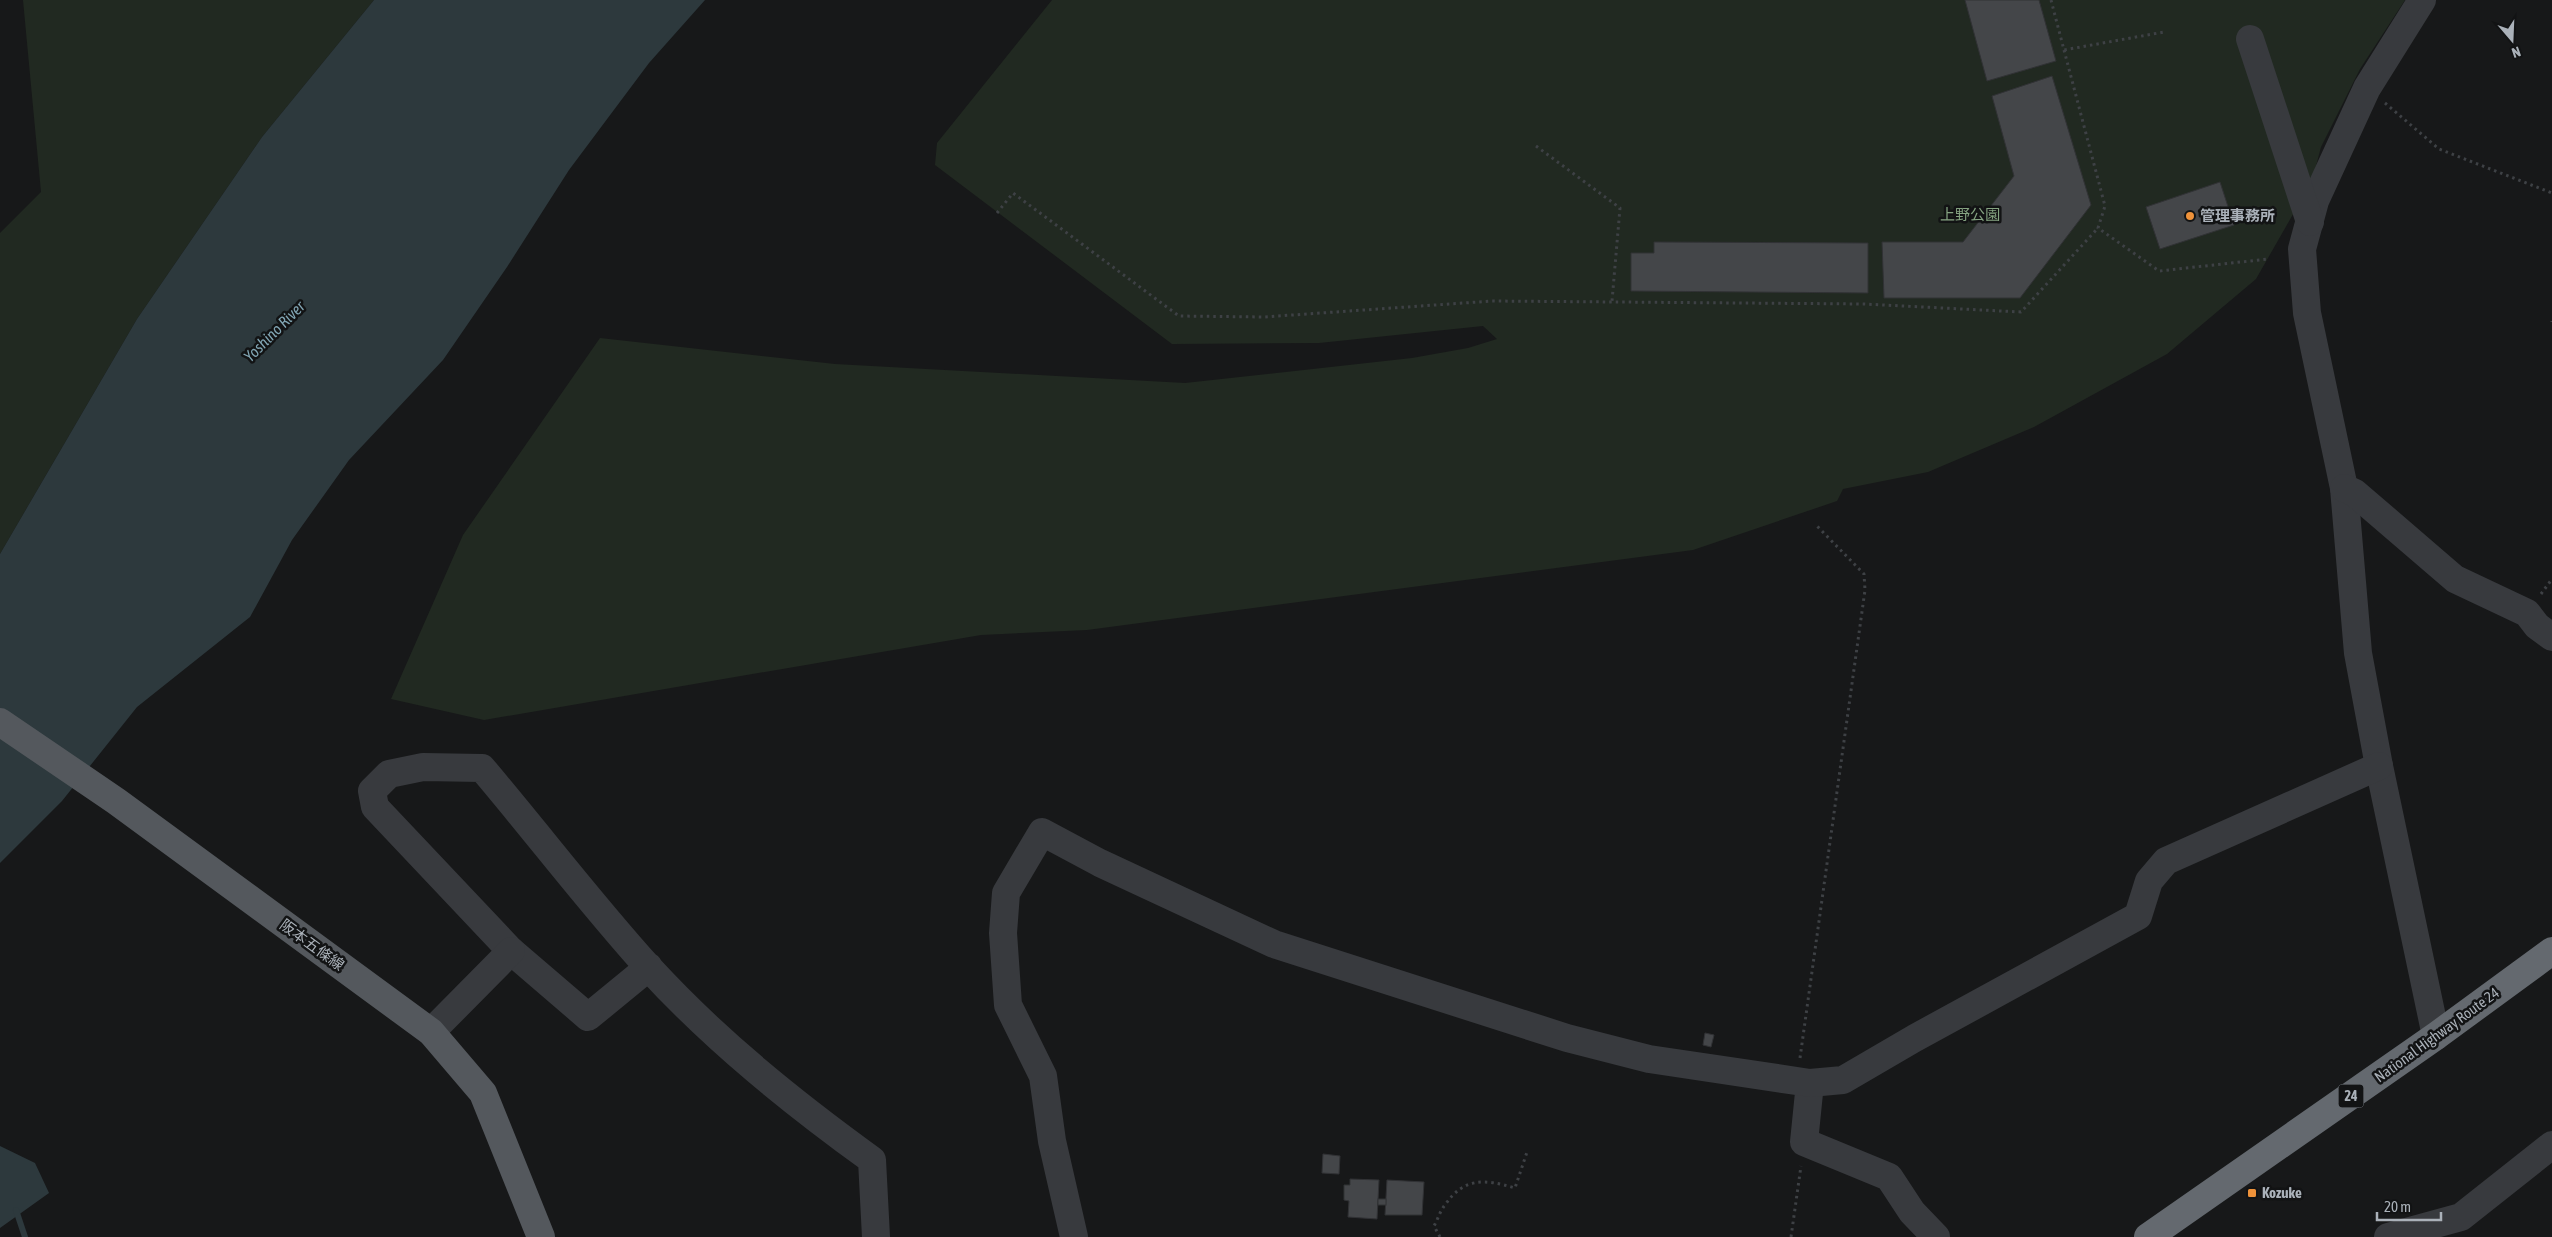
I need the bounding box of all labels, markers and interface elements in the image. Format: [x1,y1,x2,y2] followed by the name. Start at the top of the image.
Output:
[2487,15,2537,65] north arrow
[2510,43,2523,61] text: N
[1940,206,2000,223] park label: 上野公園
[2200,207,2275,224] place label: 管理事務所
[2184,210,2196,222] marker: 管理事務所
[240,296,309,365] water label: Yoshino River
[277,916,348,974] street label: 阪本五條線
[2371,984,2502,1085] street label: National Highway Route 24
[2338,1084,2364,1108] road number: 24
[2262,1184,2302,1201] place label: Kozuke
[2246,1187,2258,1199] marker: Kozuke
[2377,1190,2441,1222] scale bar
[2384,1198,2411,1215] text: 20 m

